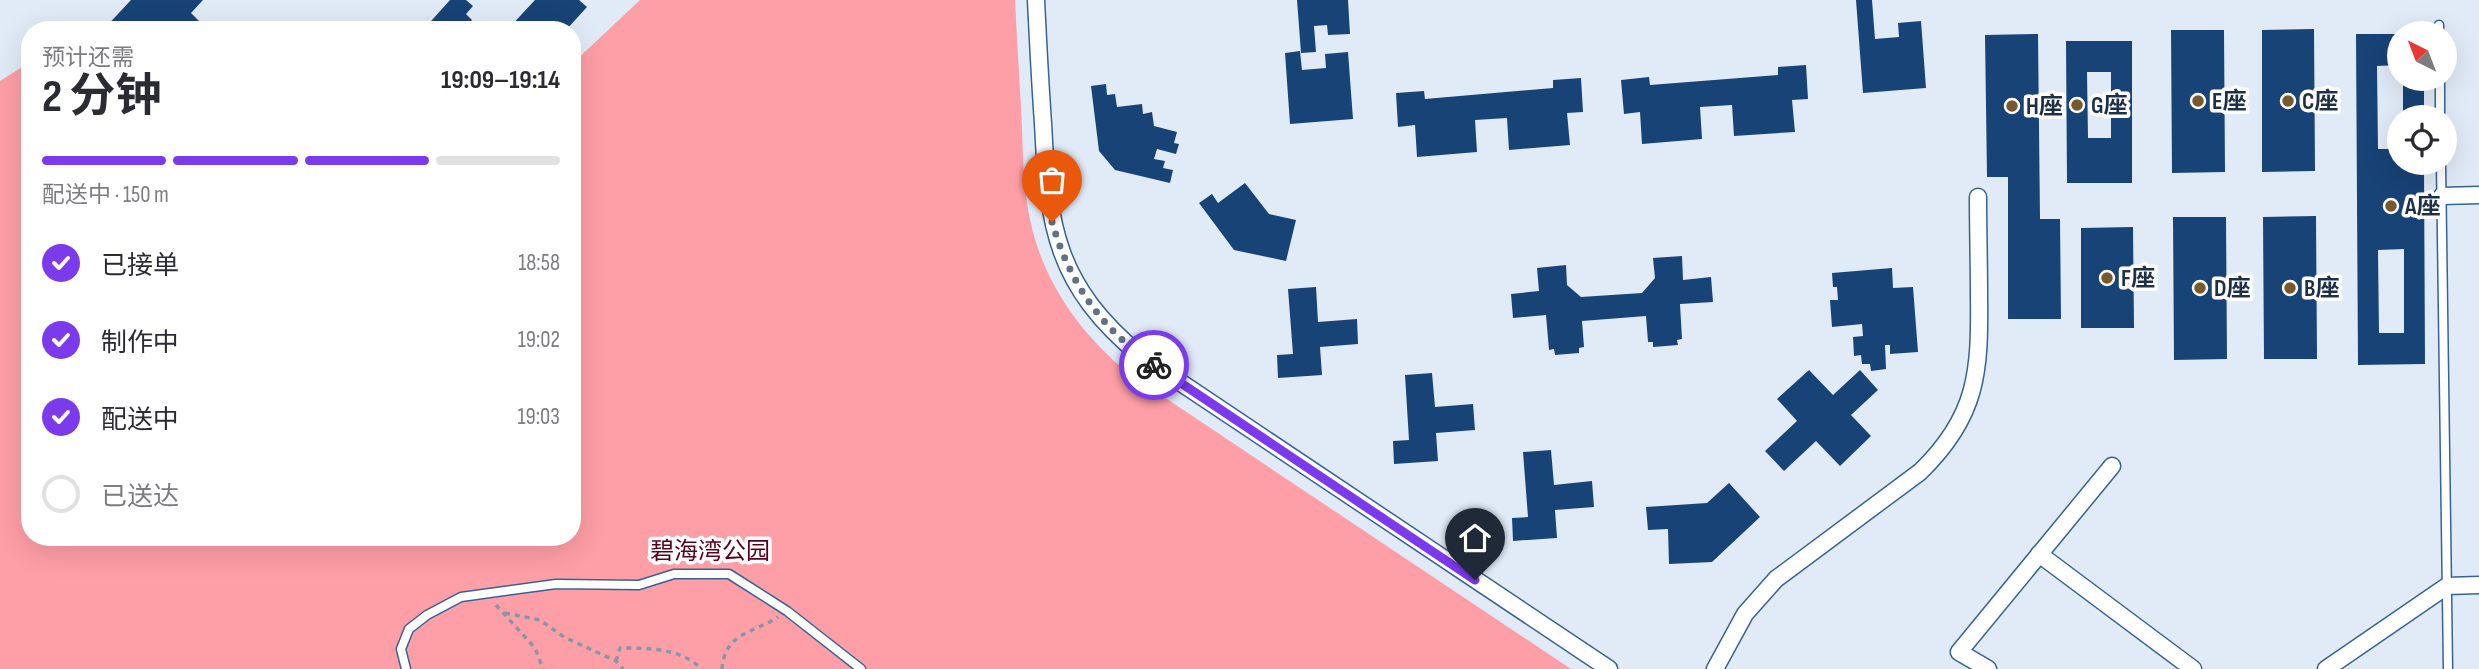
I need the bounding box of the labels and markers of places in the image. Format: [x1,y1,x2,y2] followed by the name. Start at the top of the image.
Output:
[2212,87,2246,116] place label: E座
[2302,87,2338,116] place label: C座
[2091,91,2128,120] place label: G座
[2026,92,2063,121] place label: H座
[2190,93,2206,109] marker: E座
[2280,93,2296,109] marker: C座
[2069,97,2085,113] marker: G座
[2004,98,2020,114] marker: H座
[1022,150,1082,222] pin
[2404,192,2440,221] place label: A座
[2383,198,2399,214] marker: A座
[2121,264,2155,293] place label: F座
[2099,270,2115,286] marker: F座
[2214,274,2250,303] place label: D座
[2304,274,2339,303] place label: B座
[2192,280,2208,296] marker: D座
[2282,280,2298,296] marker: B座
[1445,508,1505,580] pin

